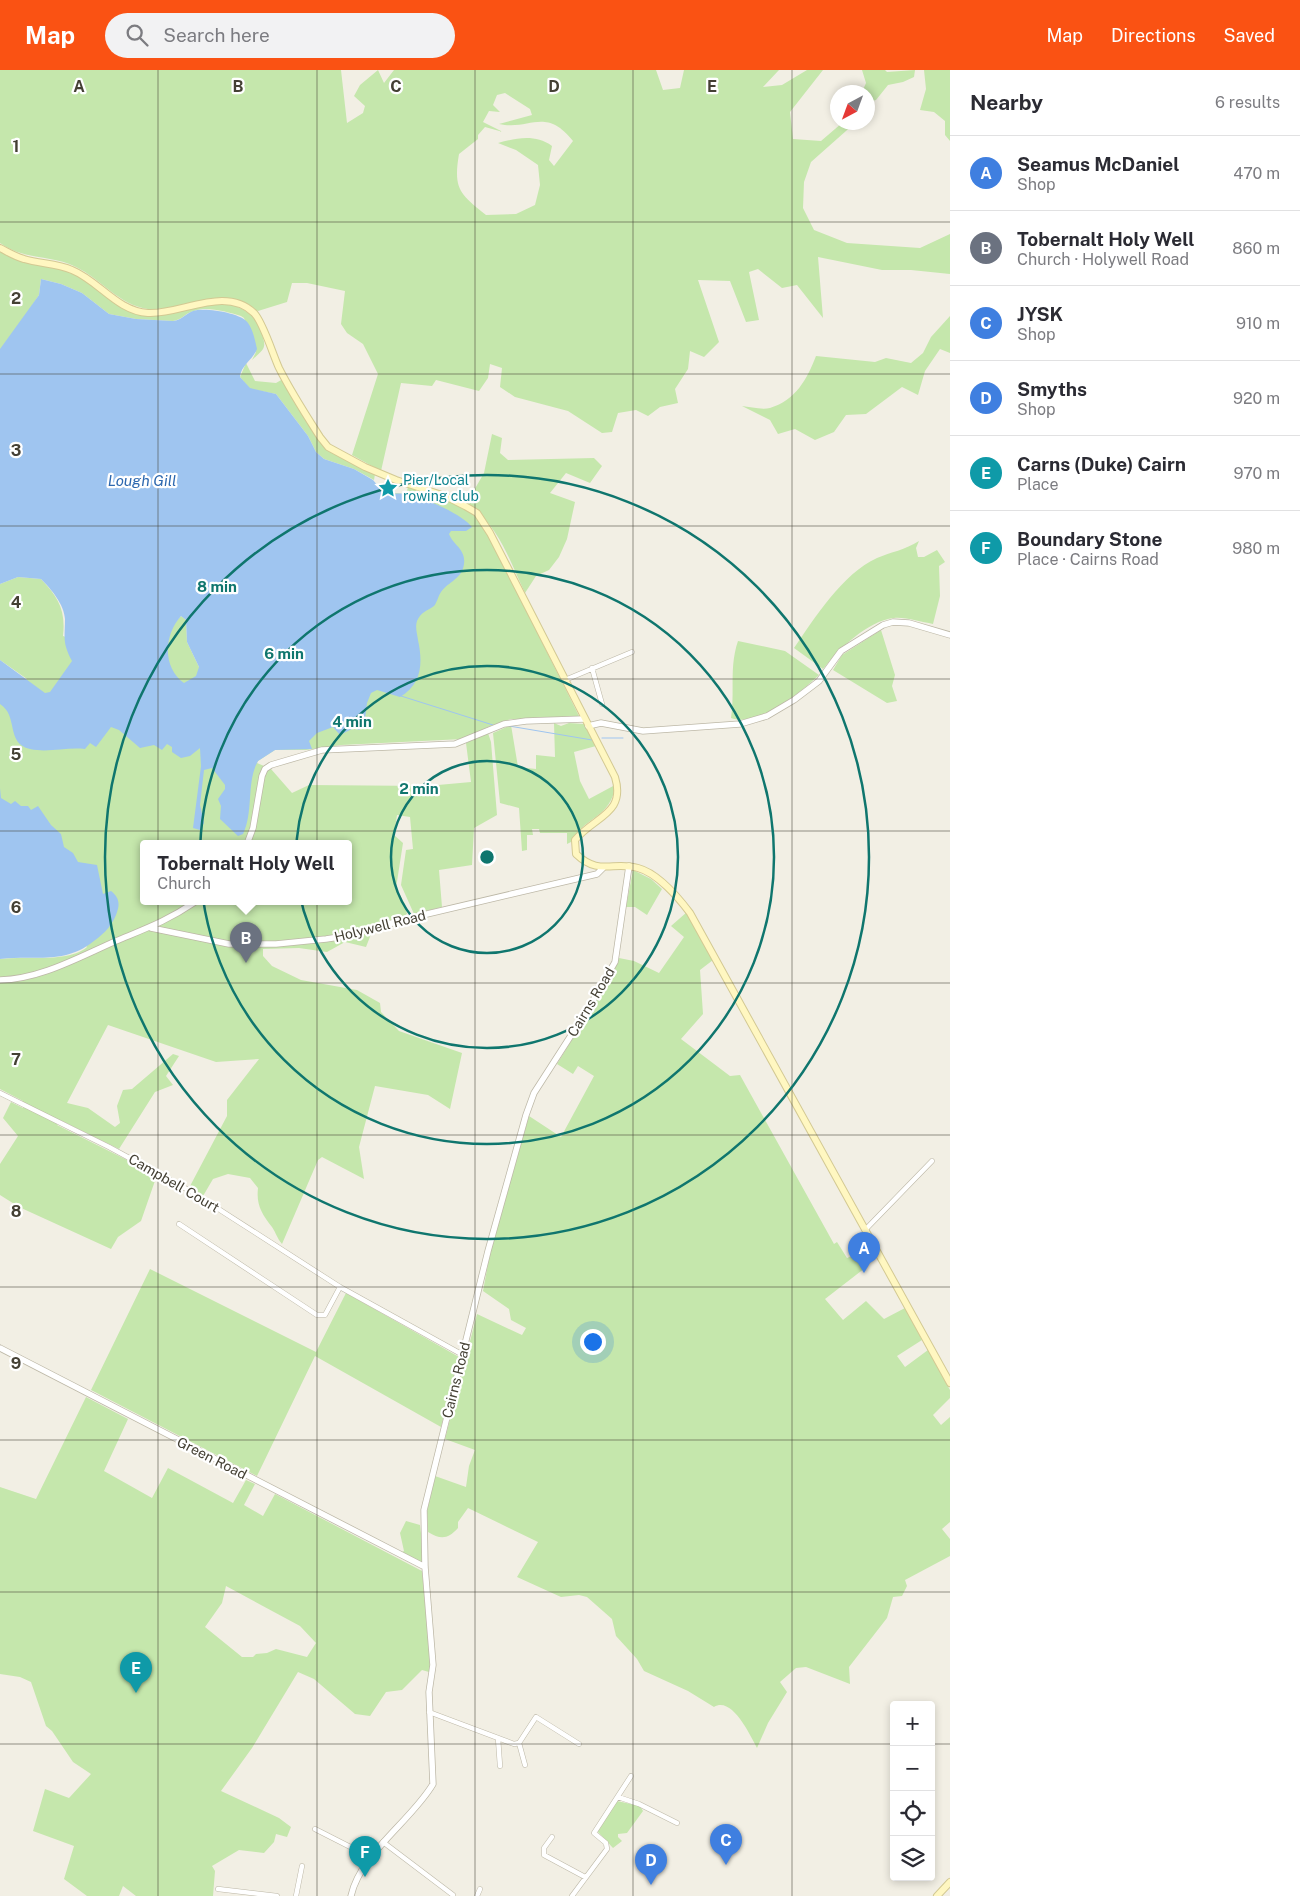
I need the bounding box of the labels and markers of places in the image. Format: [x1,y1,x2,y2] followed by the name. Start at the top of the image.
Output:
[403,472,479,504] place label: Pier/Local rowing club
[377,477,399,499] place icon: Pier/Local rowing club
[478,848,496,866] centre of rings
[230,922,262,963] pin: B
[848,1232,880,1273] pin: A
[120,1652,152,1693] pin: E
[710,1824,742,1865] pin: C
[349,1836,381,1877] pin: F
[635,1844,667,1885] pin: D

